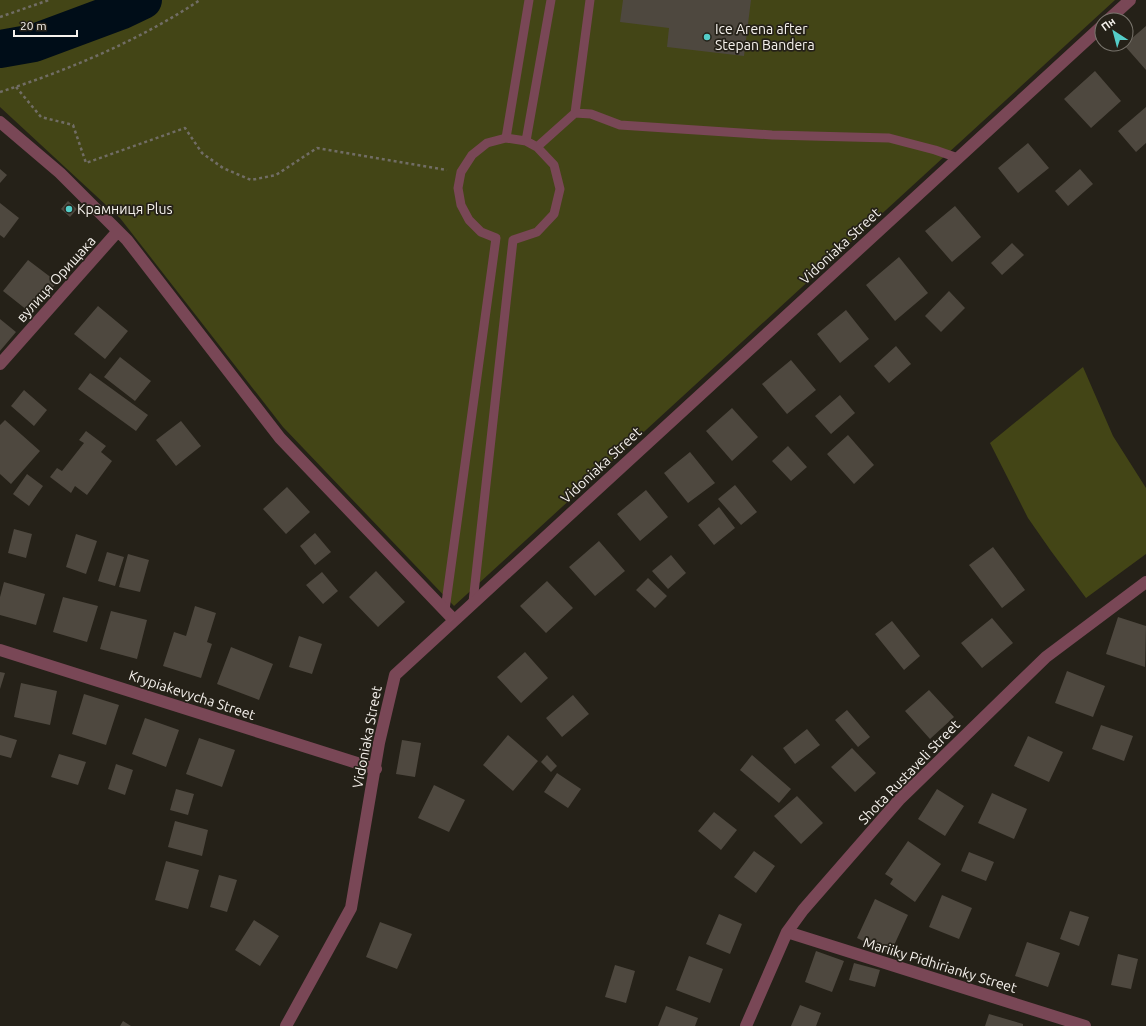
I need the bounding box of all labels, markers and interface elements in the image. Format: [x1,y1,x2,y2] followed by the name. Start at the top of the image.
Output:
[14,12,77,38] scale bar
[1094,12,1134,52] north arrow
[1099,15,1117,33] text: Пн
[20,19,47,32] text: 20 m
[715,21,815,53] place label: Ice Arena after Stepan Bandera
[702,32,712,42] marker: Ice Arena after Stepan Bandera
[77,201,173,217] place label: Крамниця Plus
[64,204,74,214] marker: Крамниця Plus
[796,204,884,287] street label: Vidoniaka Street
[13,233,99,325] street label: вулиця Орищака
[557,423,645,506] street label: Vidoniaka Street
[127,667,258,723] street label: Krypiakevycha Street
[349,684,385,790] street label: Vidoniaka Street
[855,716,963,827] street label: Shota Rustaveli Street
[861,934,1019,996] street label: Mariiky Pidhirianky Street

